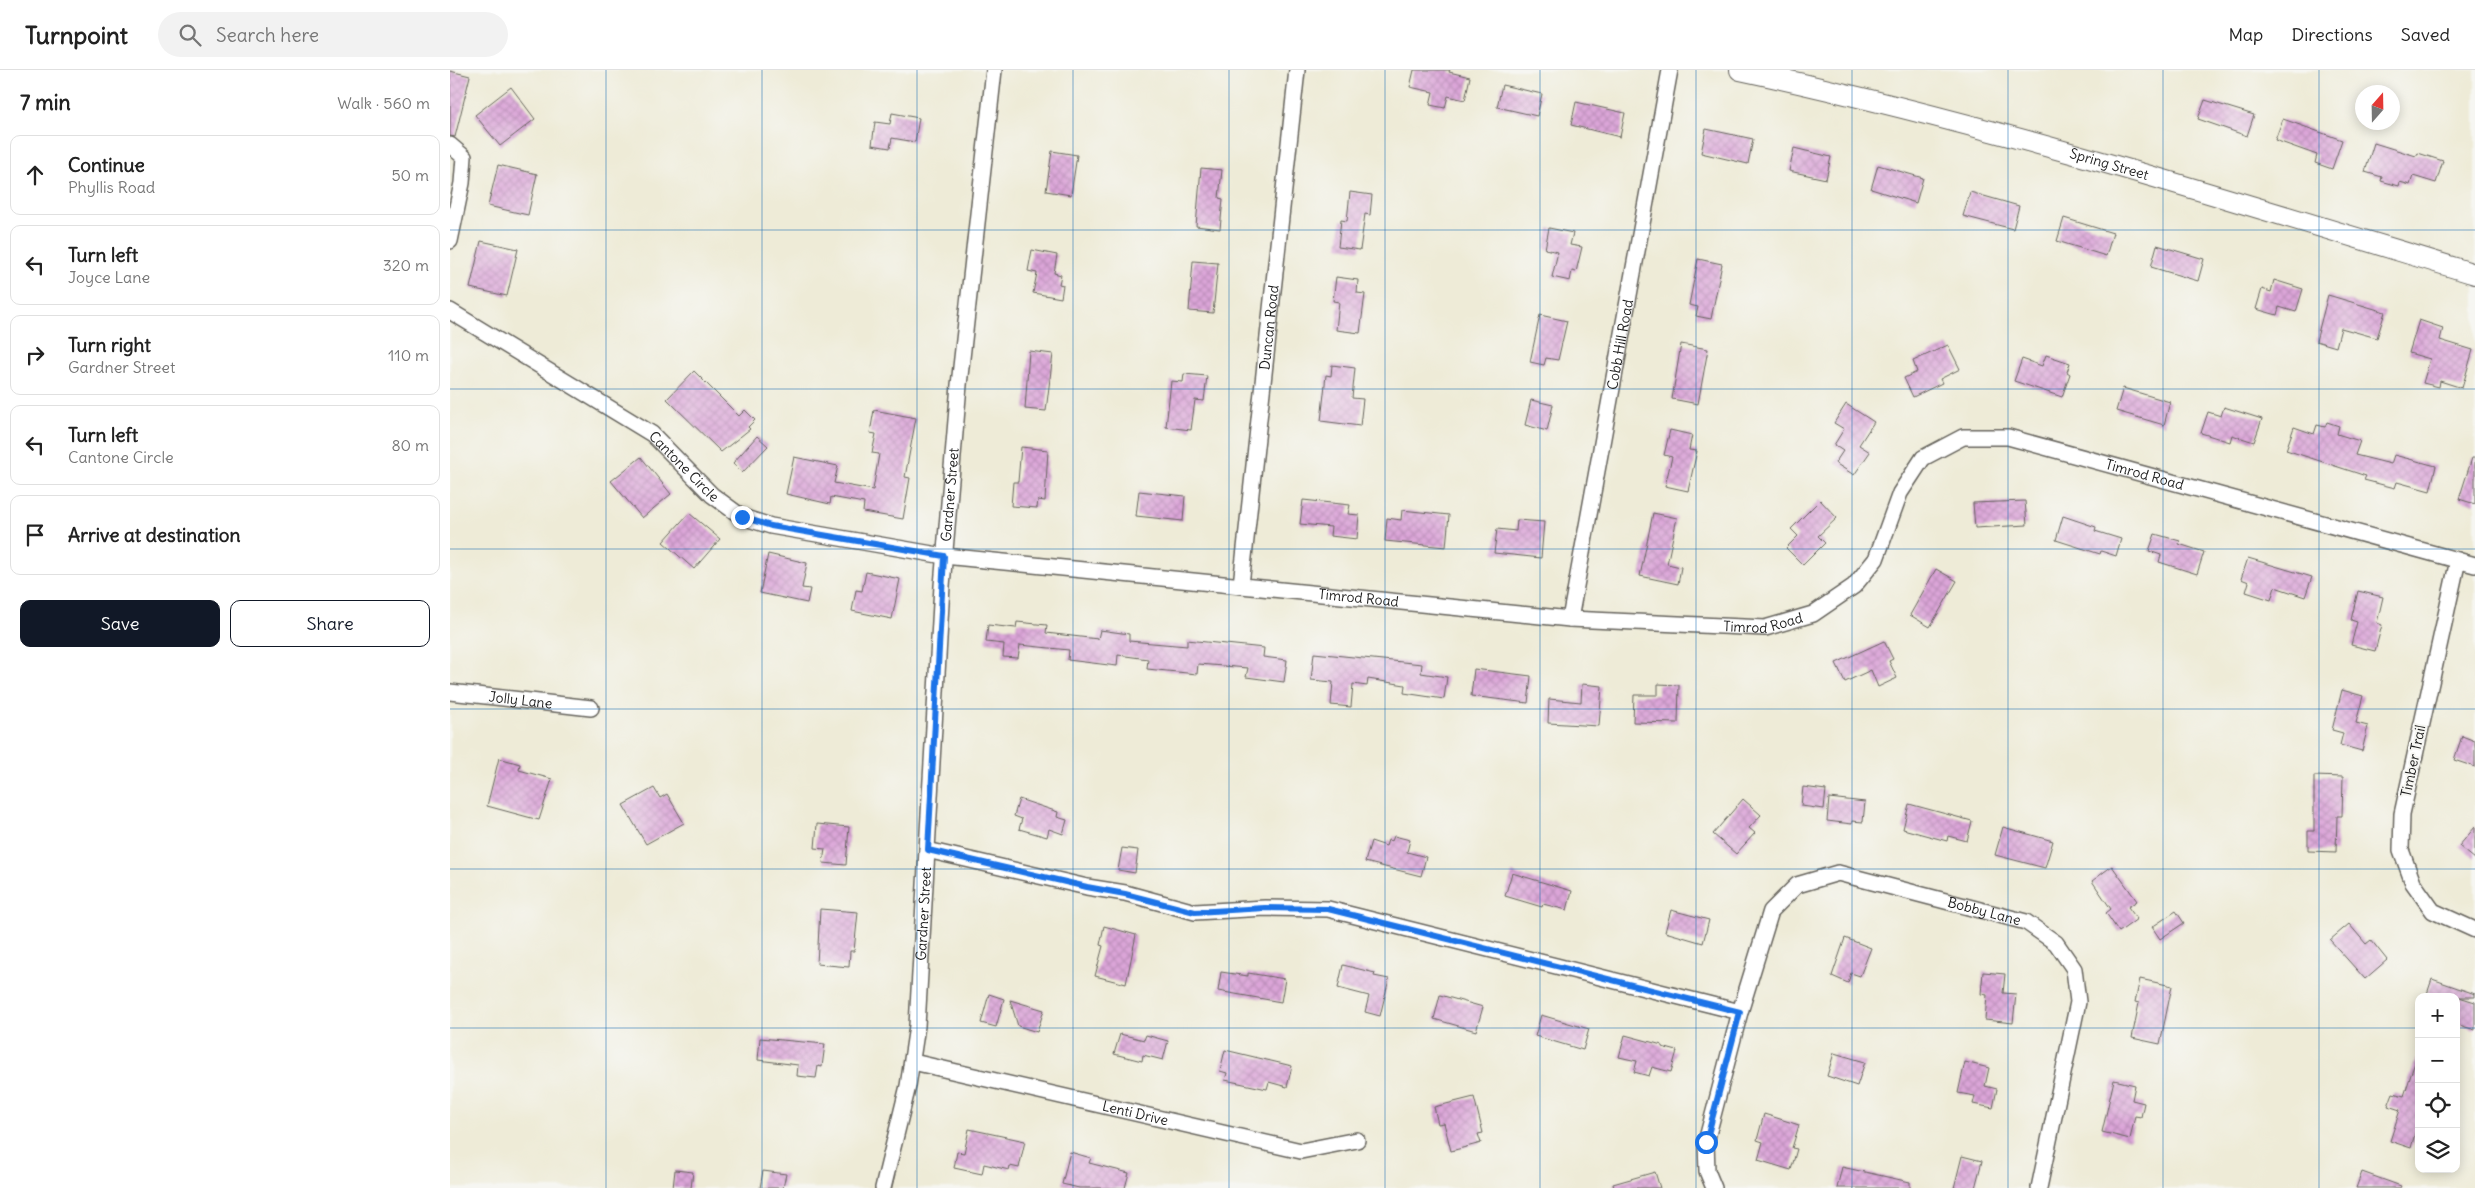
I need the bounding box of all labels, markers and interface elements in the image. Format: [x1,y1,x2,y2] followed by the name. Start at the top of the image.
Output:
[158,12,508,57] search box
[25,20,128,50] text: Turnpoint
[176,21,204,49] icon: search
[216,23,319,47] text: Search here
[2228,23,2263,46] text: Map
[2291,23,2373,46] text: Directions
[2401,23,2450,46] text: Saved
[2355,85,2400,130] north arrow
[20,89,71,116] text: 7 min
[337,93,430,113] text: Walk · 560 m
[2068,144,2151,184] street label: Spring Street
[68,153,145,177] text: Continue
[21,161,49,189] icon: ahead
[391,165,429,185] text: 50 m
[68,177,155,197] text: Phyllis Road
[68,243,138,267] text: Turn left
[21,251,49,279] icon: left
[383,255,429,275] text: 320 m
[68,267,150,287] text: Joyce Lane
[1255,284,1283,371] street label: Duncan Road
[1603,298,1637,391] street label: Cobb Hill Road
[68,333,151,357] text: Turn right
[21,341,49,369] icon: right
[388,345,429,365] text: 110 m
[68,357,175,377] text: Gardner Street
[68,423,138,447] text: Turn left
[645,427,722,506] street label: Cantone Circle
[21,431,49,459] icon: left
[391,435,429,455] text: 80 m
[68,447,174,467] text: Cantone Circle
[937,447,963,542] street label: Gardner Street
[2103,455,2186,494] street label: Timrod Road
[731,506,754,529] route end
[21,521,49,549] icon: arrive
[68,523,241,547] text: Arrive at destination
[1318,585,1400,611] street label: Timrod Road
[20,600,220,647] button: Save
[230,600,430,647] button: Share
[1723,609,1805,637] street label: Timrod Road
[488,687,553,713] street label: Jolly Lane
[2397,723,2429,799] street label: Timber Trail
[912,866,935,961] street label: Gardner Street
[1946,893,2023,929] street label: Bobby Lane
[2415,993,2460,1173] map controls
[2415,993,2460,1038] button: +
[2415,1038,2460,1083] button: −
[2415,1083,2460,1128] button: locate
[1101,1097,1170,1129] street label: Lenti Drive
[2415,1128,2460,1173] button: layers
[1695,1131,1718,1154] route start

